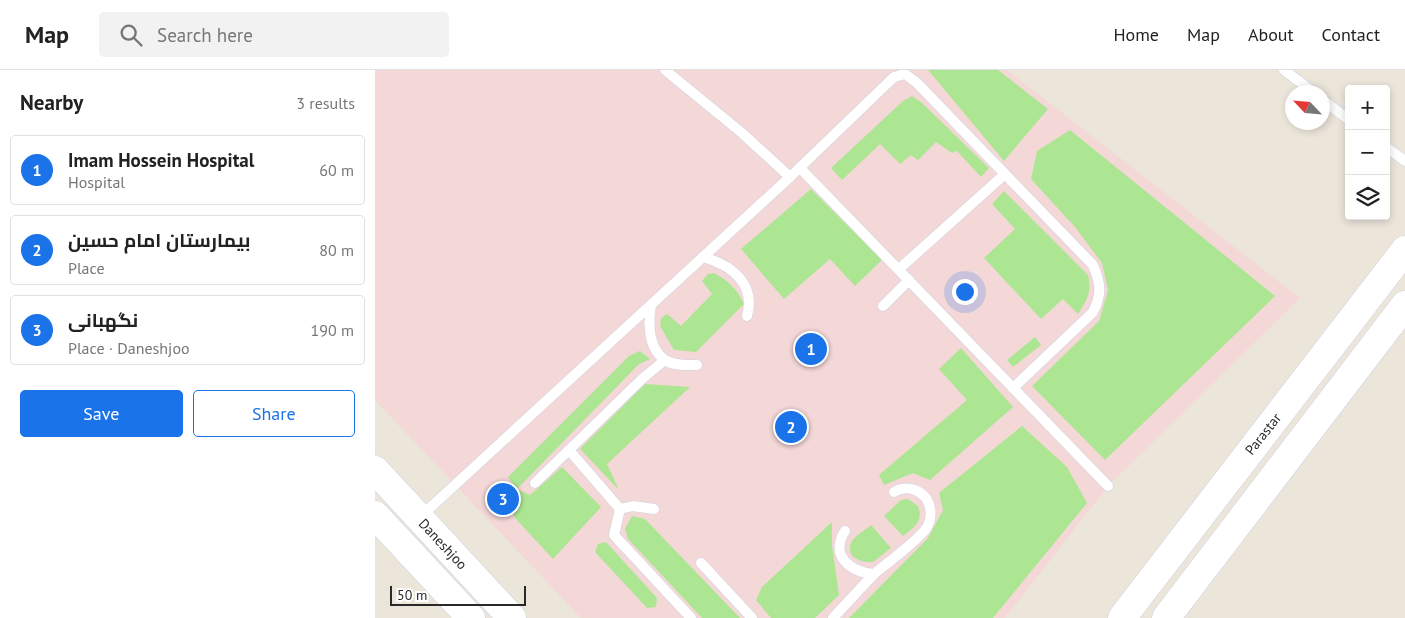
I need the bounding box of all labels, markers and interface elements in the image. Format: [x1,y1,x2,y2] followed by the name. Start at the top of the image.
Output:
[99,12,449,57] search box
[25,19,69,50] text: Map
[117,21,145,49] icon: search
[157,23,253,47] text: Search here
[1113,23,1159,46] text: Home
[1187,23,1220,46] text: Map
[1248,23,1294,46] text: About
[1322,23,1380,46] text: Contact
[1285,85,1330,130] north arrow
[1345,85,1390,220] map controls
[1345,85,1390,130] button: +
[20,89,83,116] text: Nearby
[296,93,355,113] text: 3 results
[1345,130,1390,175] button: −
[68,148,254,172] text: Imam Hossein Hospital
[32,160,42,180] text: 1
[319,160,354,180] text: 60 m
[68,172,125,192] text: Hospital
[1345,175,1390,220] button: layers
[68,228,251,252] text: بیمارستان امام حسین
[32,240,42,260] text: 2
[319,240,354,260] text: 80 m
[68,258,105,278] text: Place
[952,279,978,305] your location
[68,308,138,332] text: نگهبانی
[32,320,42,340] text: 3
[311,320,354,340] text: 190 m
[795,330,827,368] pin: 1
[68,338,190,358] text: Place · Daneshjoo
[20,390,183,437] button: Save
[193,390,355,437] button: Share
[775,408,807,446] pin: 2
[1241,409,1285,459] street label: Parastar
[487,480,519,518] pin: 3
[415,515,471,573] street label: Daneshjoo
[390,583,526,606] scale bar
[397,586,427,604] text: 50 m

